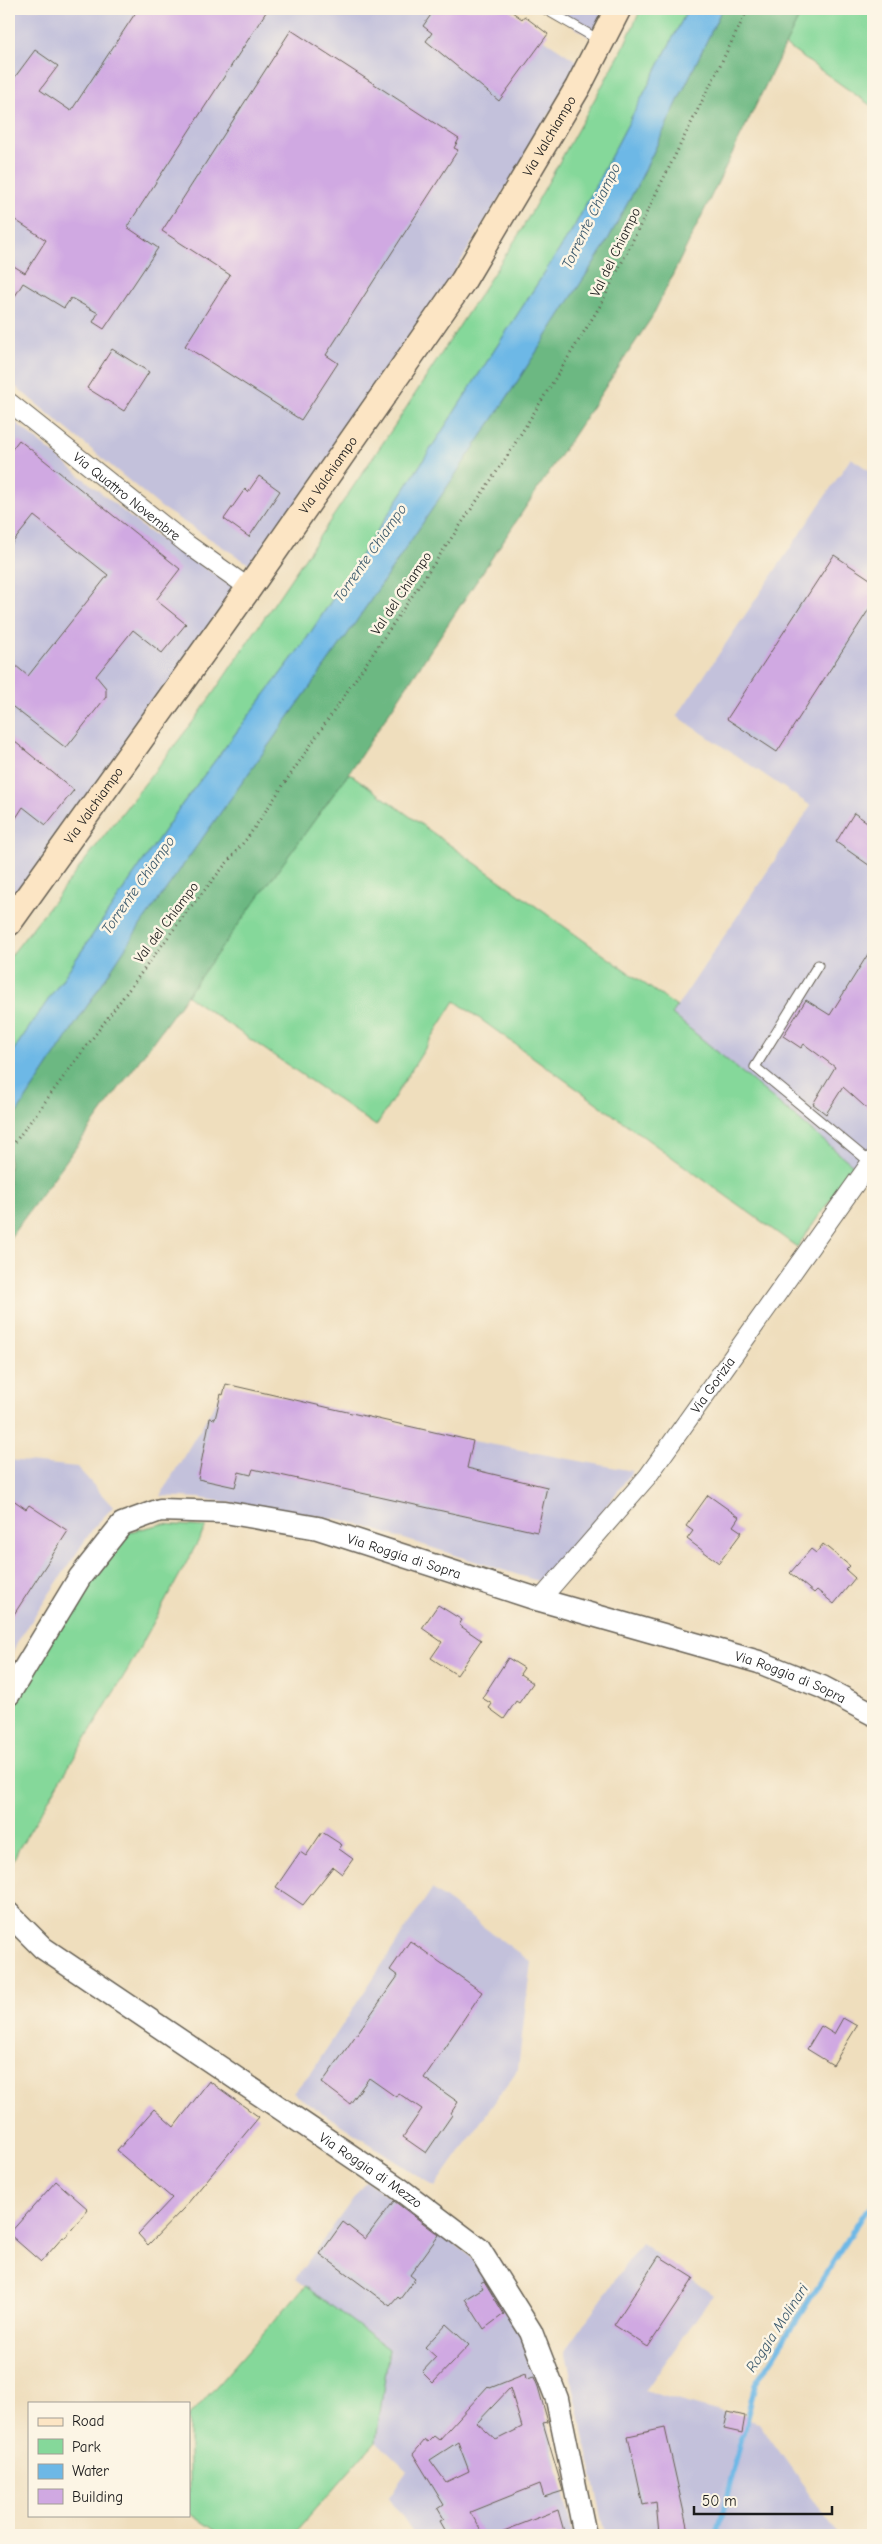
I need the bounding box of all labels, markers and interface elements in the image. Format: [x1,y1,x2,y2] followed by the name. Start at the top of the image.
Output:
[519,93,580,180] street label: Via Valchiampo
[558,160,624,272] water label: Torrente Chiampo
[587,205,644,299] street label: Val del Chiampo
[295,433,361,517] street label: Via Valchiampo
[69,448,184,545] street label: Via Quattro Novembre
[330,501,411,605] water label: Torrente Chiampo
[367,548,436,638] street label: Val del Chiampo
[61,764,127,847] street label: Via Valchiampo
[98,833,179,937] water label: Torrente Chiampo
[130,879,202,966] street label: Val del Chiampo
[687,1354,739,1417] street label: Via Gorizia
[345,1530,463,1583] street label: Via Roggia di Sopra
[733,1648,849,1707] street label: Via Roggia di Sopra
[316,2129,425,2212] street label: Via Roggia di Mezzo
[742,2280,812,2375] water label: Roggia Molinari
[28,2402,190,2516] legend
[72,2412,104,2430] text: Road
[72,2438,101,2456] text: Park
[72,2462,109,2480] text: Water
[694,2484,832,2516] scale bar
[72,2488,123,2506] text: Building
[702,2492,737,2510] text: 50 m

